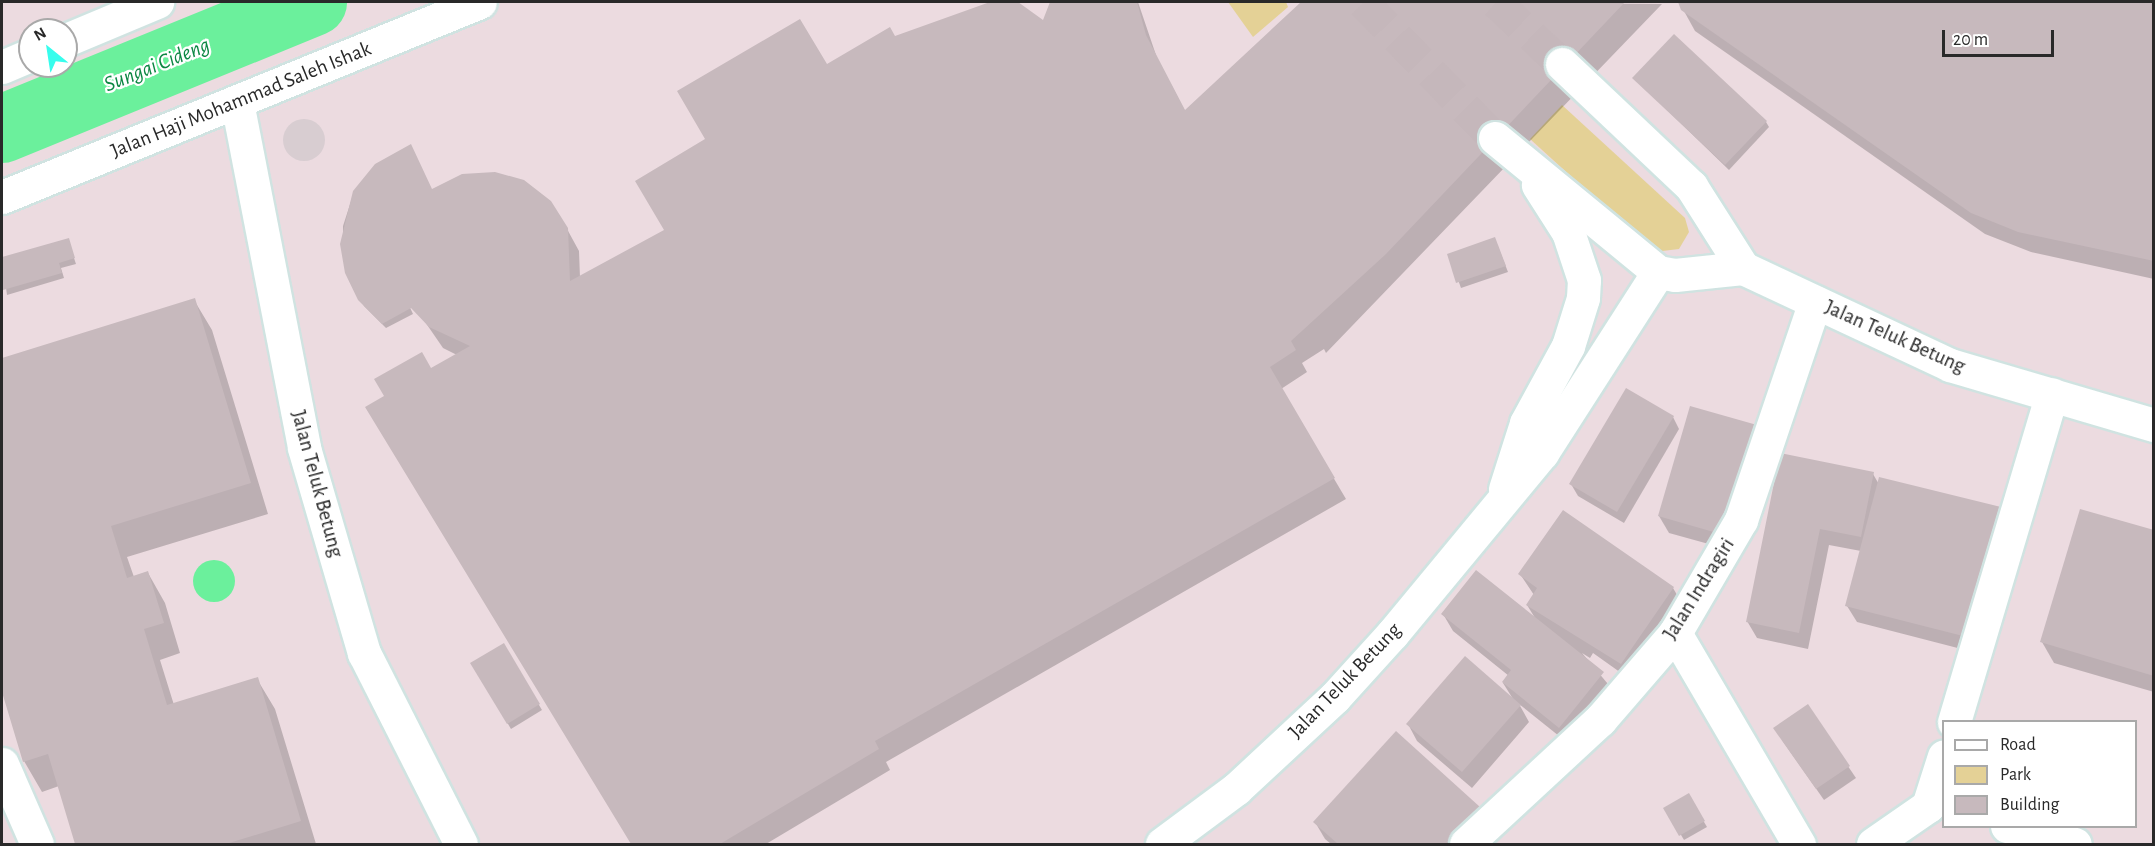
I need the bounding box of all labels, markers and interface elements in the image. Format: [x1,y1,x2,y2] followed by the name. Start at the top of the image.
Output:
[18,18,78,78] north arrow
[1945,18,2058,56] scale bar
[31,24,49,44] text: N
[1953,31,1988,49] text: 20 m
[100,32,214,98] water label: Sungai Cideng
[107,36,375,164] street label: Jalan Haji Mohammad Saleh Ishak
[1821,295,1969,379] street label: Jalan Teluk Betung
[285,408,349,560] street label: Jalan Teluk Betung
[1658,533,1740,645] street label: Jalan Indragiri
[1283,618,1407,744] street label: Jalan Teluk Betung
[1942,720,2137,828] legend
[2000,736,2036,754] text: Road
[2000,766,2031,784] text: Park
[2000,796,2059,814] text: Building

